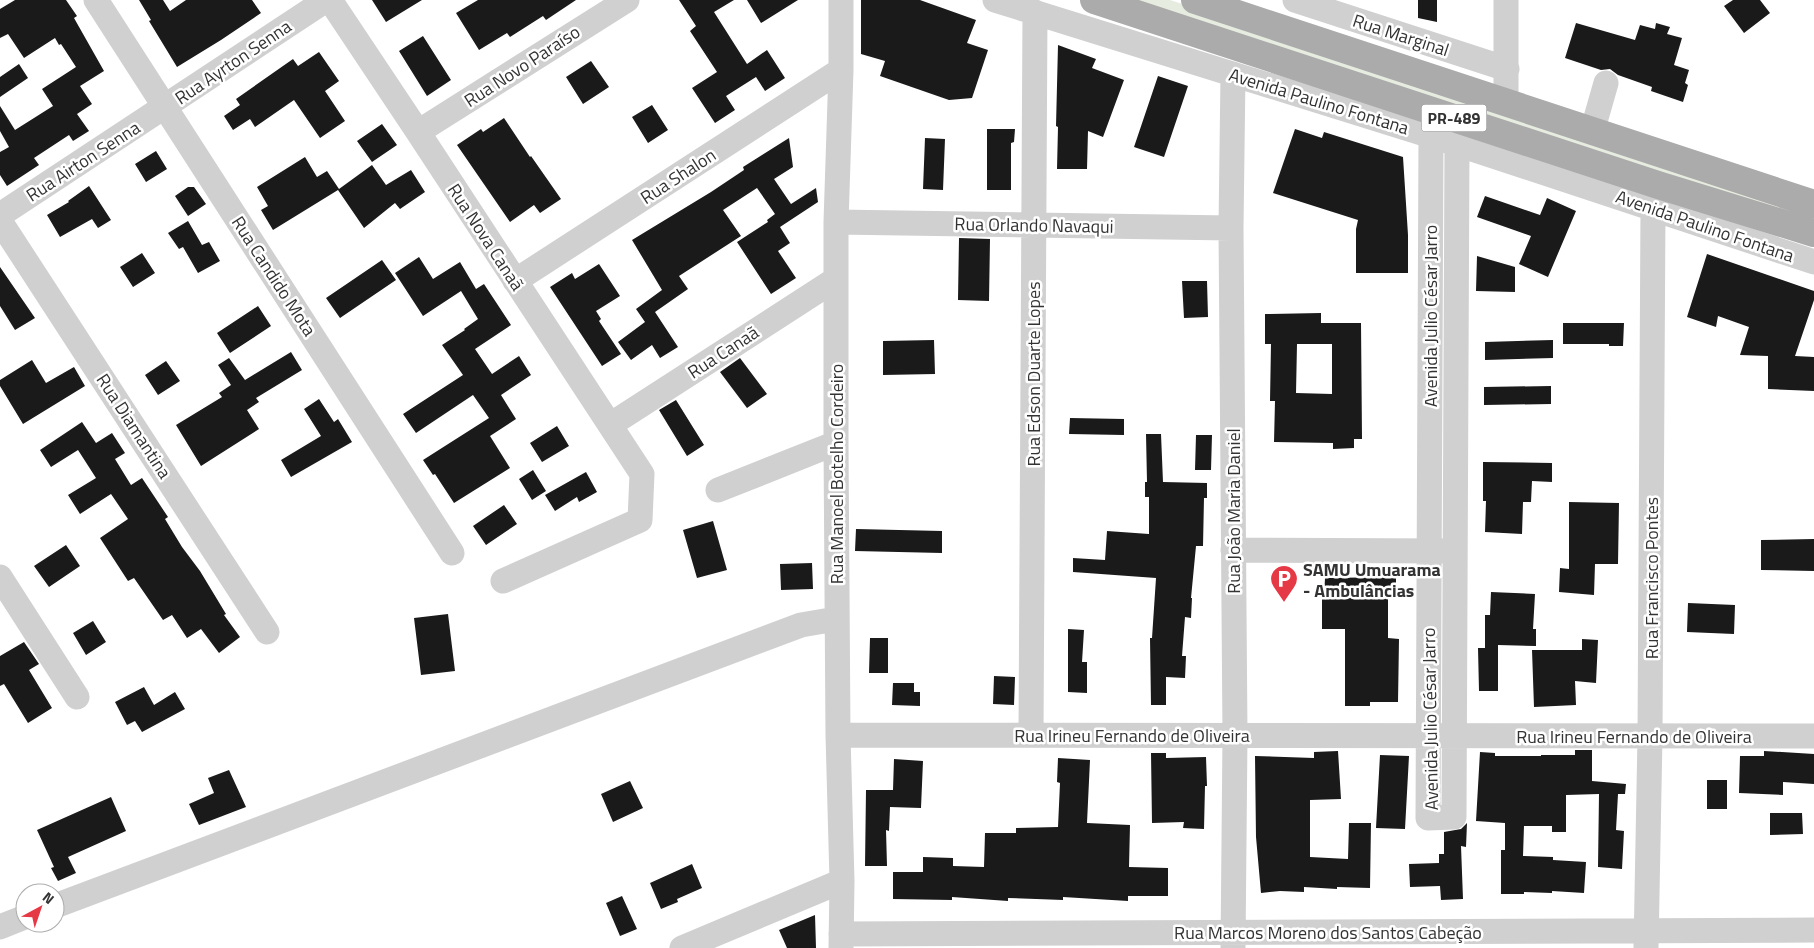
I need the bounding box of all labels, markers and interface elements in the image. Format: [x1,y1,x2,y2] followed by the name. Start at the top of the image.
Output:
[1349,7,1453,63] street label: Rua Marginal
[169,13,297,111] street label: Rua Ayrton Senna
[459,18,585,114] street label: Rua Novo Paraíso
[1226,61,1412,141] street label: Avenida Paulino Fontana
[1422,105,1486,132] road number: PR-489
[21,114,145,208] street label: Rua Airton Senna
[635,141,721,211] street label: Rua Shalon
[441,178,531,296] street label: Rua Nova Canaã
[1612,183,1798,269] street label: Avenida Paulino Fontana
[954,210,1114,240] street label: Rua Orlando Navaqui
[225,211,323,341] street label: Rua Candido Mota
[1417,225,1444,407] street label: Avenida Julio César Jarro
[1020,281,1047,467] street label: Rua Edson Duarte Lopes
[682,319,764,385] street label: Rua Canaã
[823,364,850,584] street label: Rua Manoel Botelho Cordeiro
[90,368,178,484] street label: Rua Diamantina
[1220,428,1247,594] street label: Rua João Maria Daniel
[1638,497,1665,659] street label: Rua Francisco Pontes
[1303,556,1441,604] place label: SAMU Umuarama - Ambulâncias
[1269,564,1299,603] parking icon: SAMU Umuarama - Ambulâncias
[1415,627,1445,811] street label: Avenida Julio César Jarro
[1014,722,1250,749] street label: Rua Irineu Fernando de Oliveira
[1516,723,1752,750] street label: Rua Irineu Fernando de Oliveira
[15,883,65,933] north arrow
[38,886,59,909] text: N
[1174,919,1482,946] street label: Rua Marcos Moreno dos Santos Cabeção

